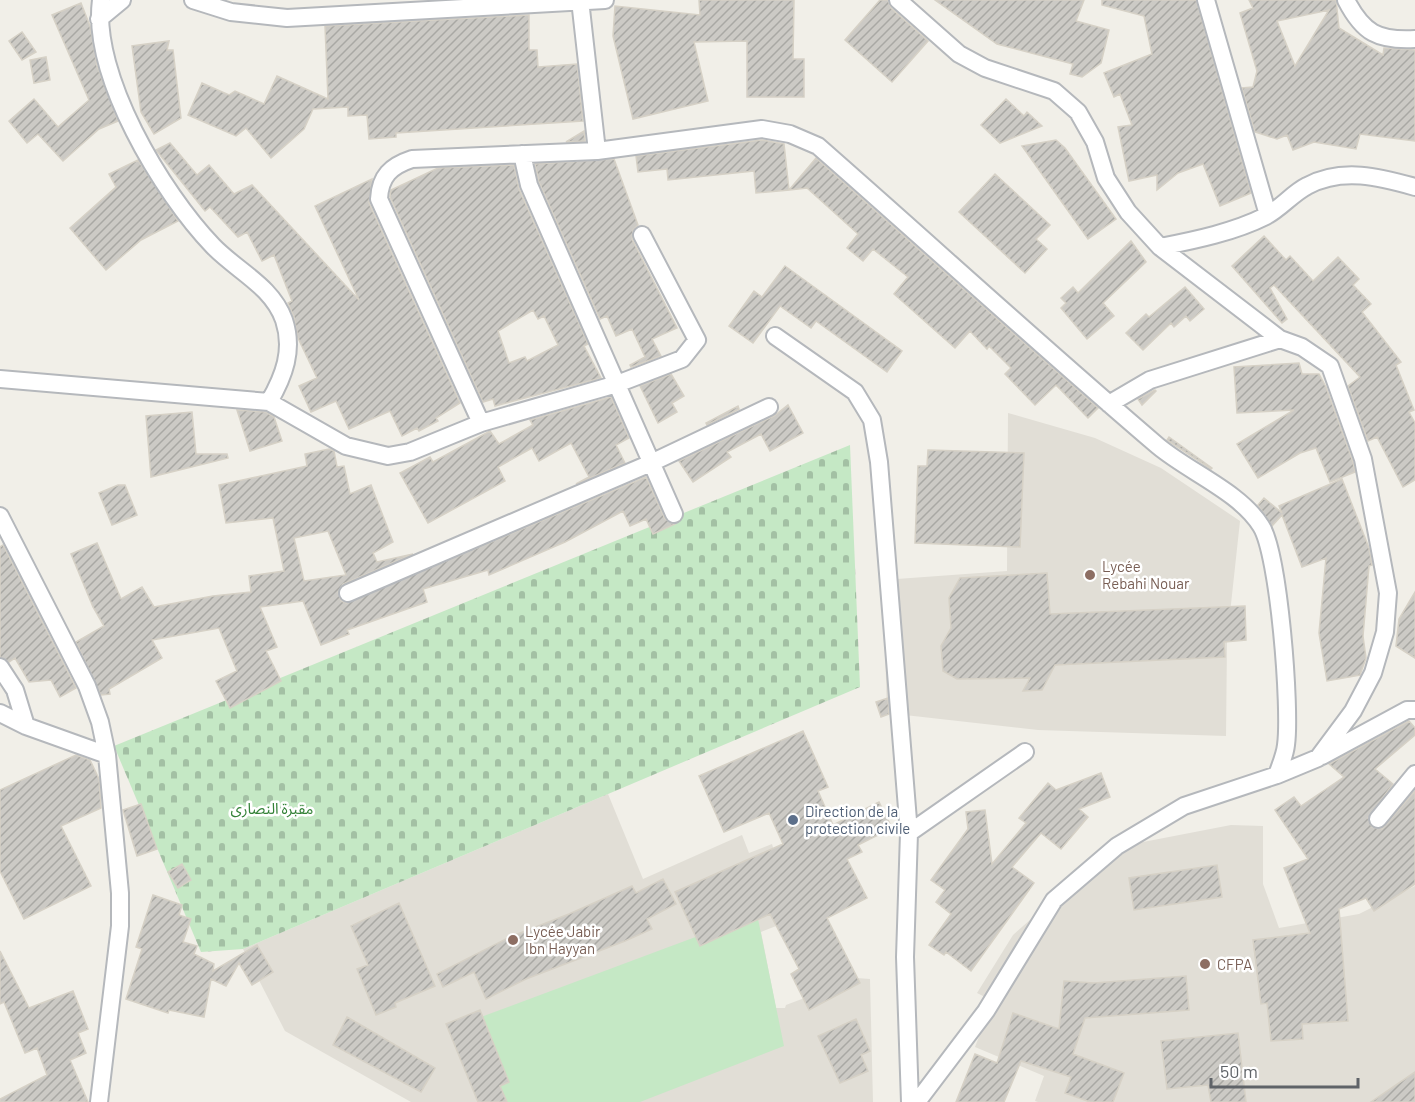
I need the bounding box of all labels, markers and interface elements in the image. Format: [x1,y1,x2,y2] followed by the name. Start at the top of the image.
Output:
[1102,557,1190,592] place label: Lycée Rebahi Nouar
[1083,568,1097,582] marker: Lycée Rebahi Nouar
[231,799,313,818] park label: مقبرة النصارى
[805,802,910,837] place label: Direction de la protection civile
[786,813,800,827] marker: Direction de la protection civile
[525,922,601,957] place label: Lycée Jabir Ibn Hayyan
[506,933,520,947] marker: Lycée Jabir Ibn Hayyan
[1217,955,1252,973] place label: CFPA
[1198,957,1212,971] marker: CFPA
[1211,1051,1358,1089] scale bar
[1220,1060,1258,1082] text: 50 m

